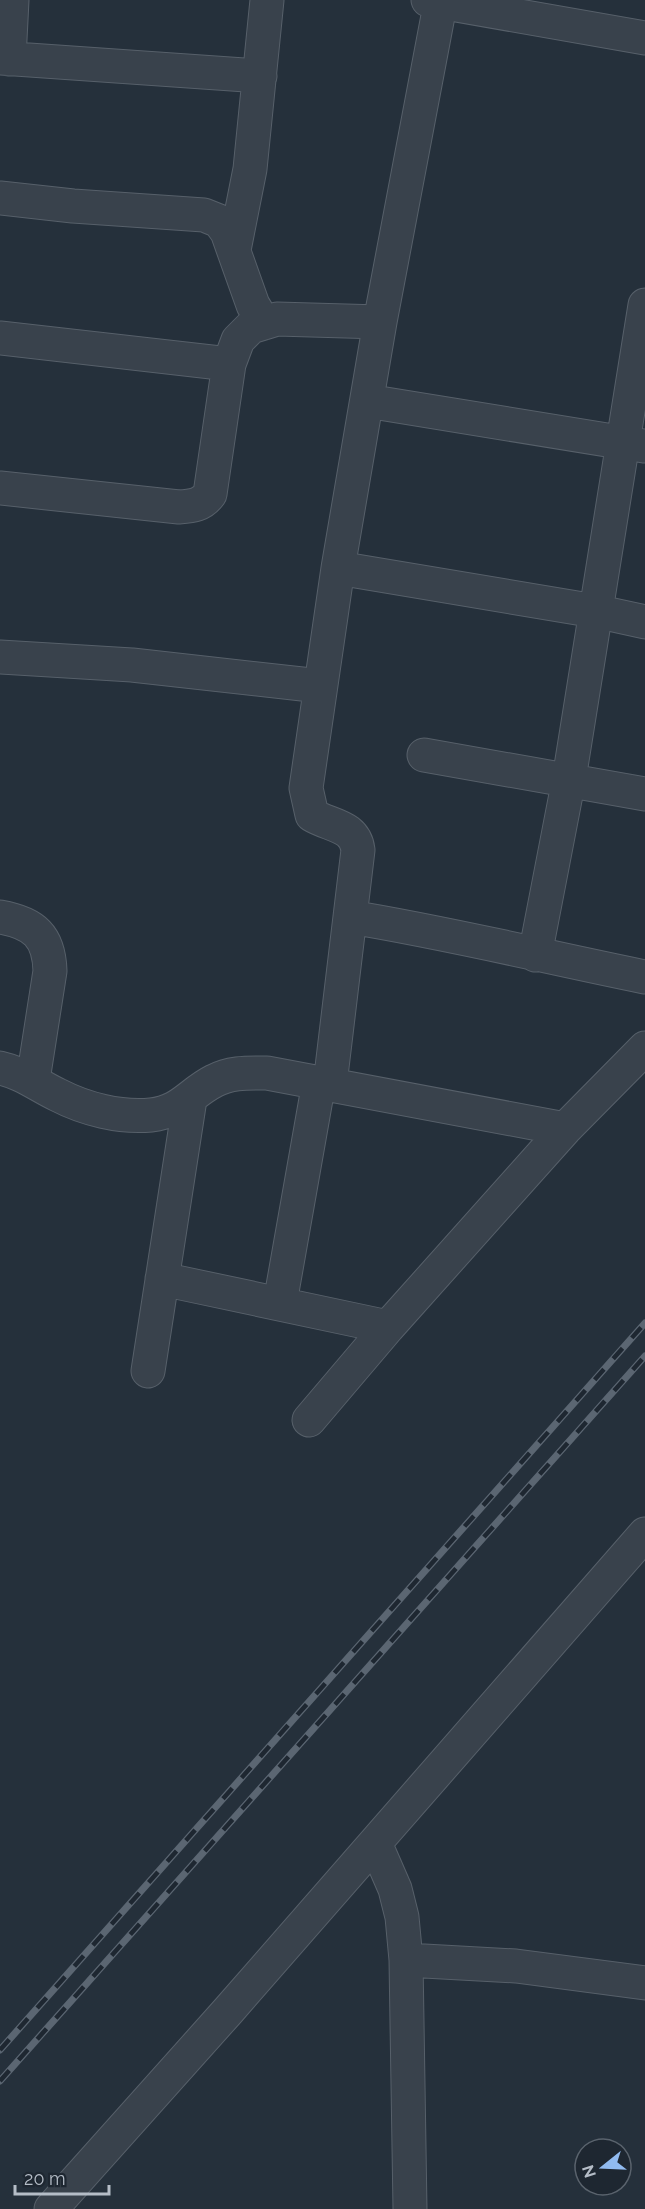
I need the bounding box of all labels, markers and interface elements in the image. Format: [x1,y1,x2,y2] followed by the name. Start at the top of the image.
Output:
[573,2137,633,2197] north arrow
[15,2158,110,2196] scale bar
[578,2163,600,2180] text: N
[24,2168,66,2189] text: 20 m

